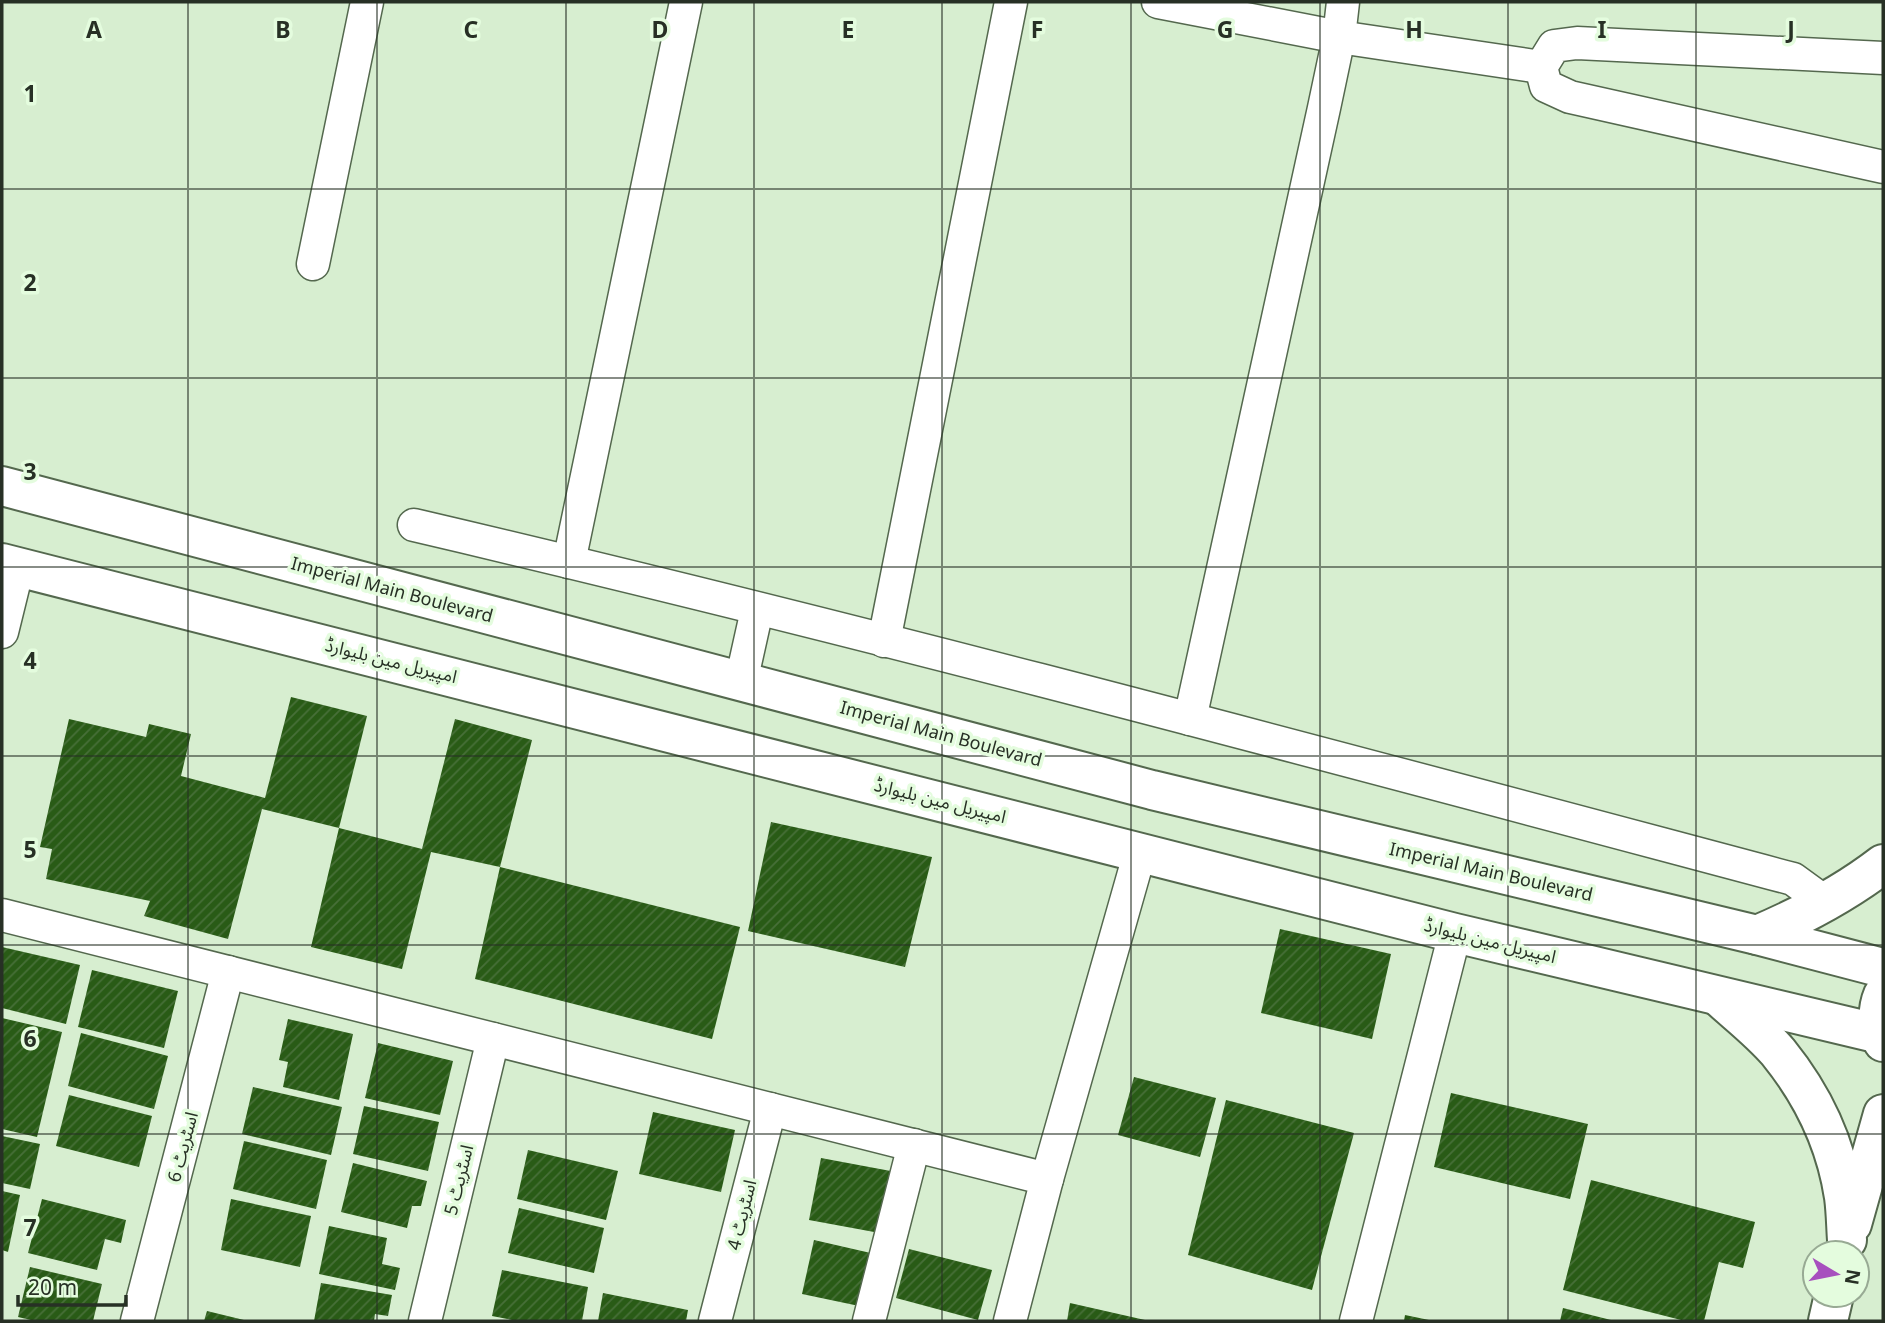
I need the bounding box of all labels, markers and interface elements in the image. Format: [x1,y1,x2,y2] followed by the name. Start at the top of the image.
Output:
[86,13,102,45] text: A
[275,13,291,45] text: B
[464,13,479,45] text: C
[652,13,668,45] text: D
[842,13,854,45] text: E
[1031,13,1043,45] text: F
[1217,13,1233,45] text: G
[1405,13,1423,45] text: H
[1598,13,1607,45] text: I
[1785,13,1795,45] text: J
[23,77,37,109] text: 1
[23,266,37,298] text: 2
[23,455,37,487] text: 3
[289,551,496,628] street label: Imperial Main Boulevard
[323,632,460,688] street label: امپیریل مین بلیوارڈ
[23,644,37,676] text: 4
[838,695,1045,772] street label: Imperial Main Boulevard
[872,772,1009,828] street label: امپیریل مین بلیوارڈ
[23,833,37,865] text: 5
[1387,836,1595,906] street label: Imperial Main Boulevard
[1422,912,1559,968] street label: امپیریل مین بلیوارڈ
[23,1022,37,1054] text: 6
[161,1109,203,1184] street label: اسٹریٹ 6
[438,1142,478,1217] street label: اسٹریٹ 5
[721,1177,761,1252] street label: اسٹریٹ 4
[23,1211,37,1243] text: 7
[1801,1239,1871,1309] north arrow
[18,1264,126,1308] scale bar
[1839,1267,1867,1287] text: N
[28,1273,77,1301] text: 20 m

